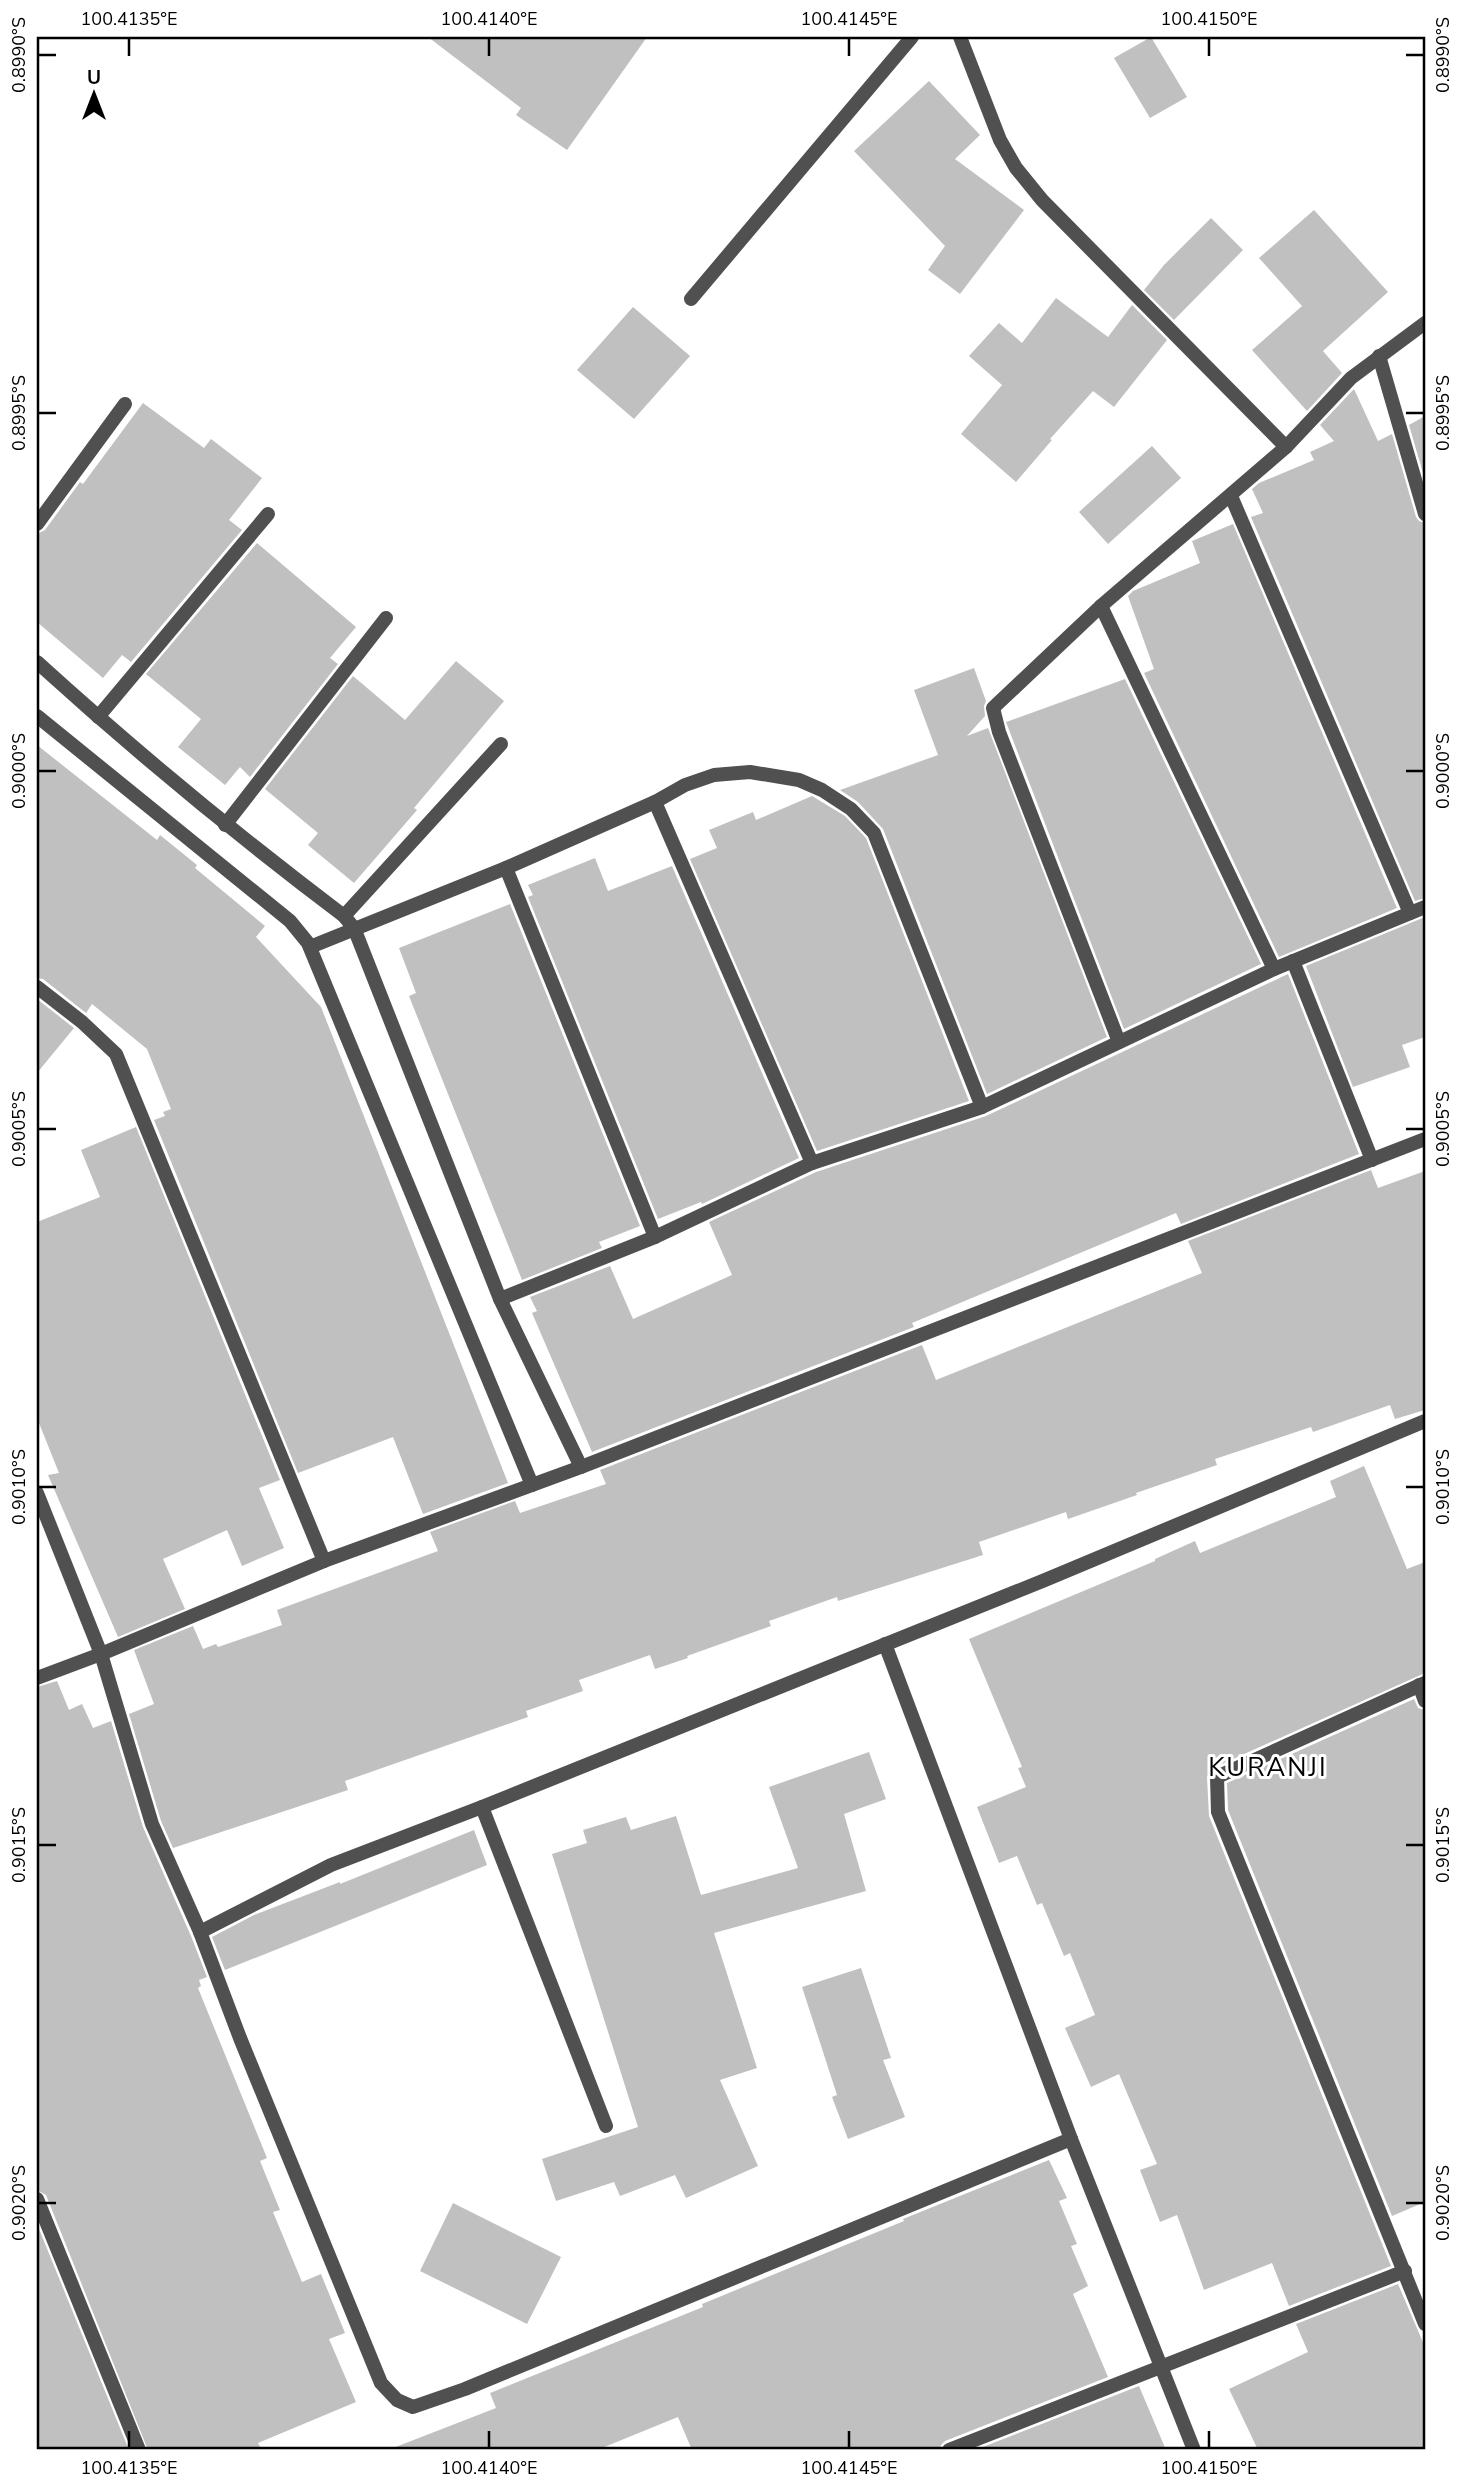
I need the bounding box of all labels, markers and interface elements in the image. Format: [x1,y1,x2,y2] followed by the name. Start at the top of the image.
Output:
[81,7,177,31] text: 100.4135°E
[441,7,537,31] text: 100.4140°E
[801,7,897,31] text: 100.4145°E
[1161,7,1257,31] text: 100.4150°E
[7,17,31,93] text: 0.8990°S
[1431,17,1455,93] text: 0.8990°S
[60,60,130,130] north arrow
[87,65,101,91] text: U
[7,375,31,451] text: 0.8995°S
[1431,375,1455,451] text: 0.8995°S
[7,733,31,809] text: 0.9000°S
[1431,733,1455,809] text: 0.9000°S
[7,1091,31,1167] text: 0.9005°S
[1431,1091,1455,1167] text: 0.9005°S
[7,1449,31,1525] text: 0.9010°S
[1431,1449,1455,1525] text: 0.9010°S
[1208,1750,1328,1785] district label: KURANJI
[7,1807,31,1883] text: 0.9015°S
[1431,1807,1455,1883] text: 0.9015°S
[7,2165,31,2241] text: 0.9020°S
[1431,2165,1455,2241] text: 0.9020°S
[81,2456,177,2480] text: 100.4135°E
[441,2456,537,2480] text: 100.4140°E
[801,2456,897,2480] text: 100.4145°E
[1161,2456,1257,2480] text: 100.4150°E

